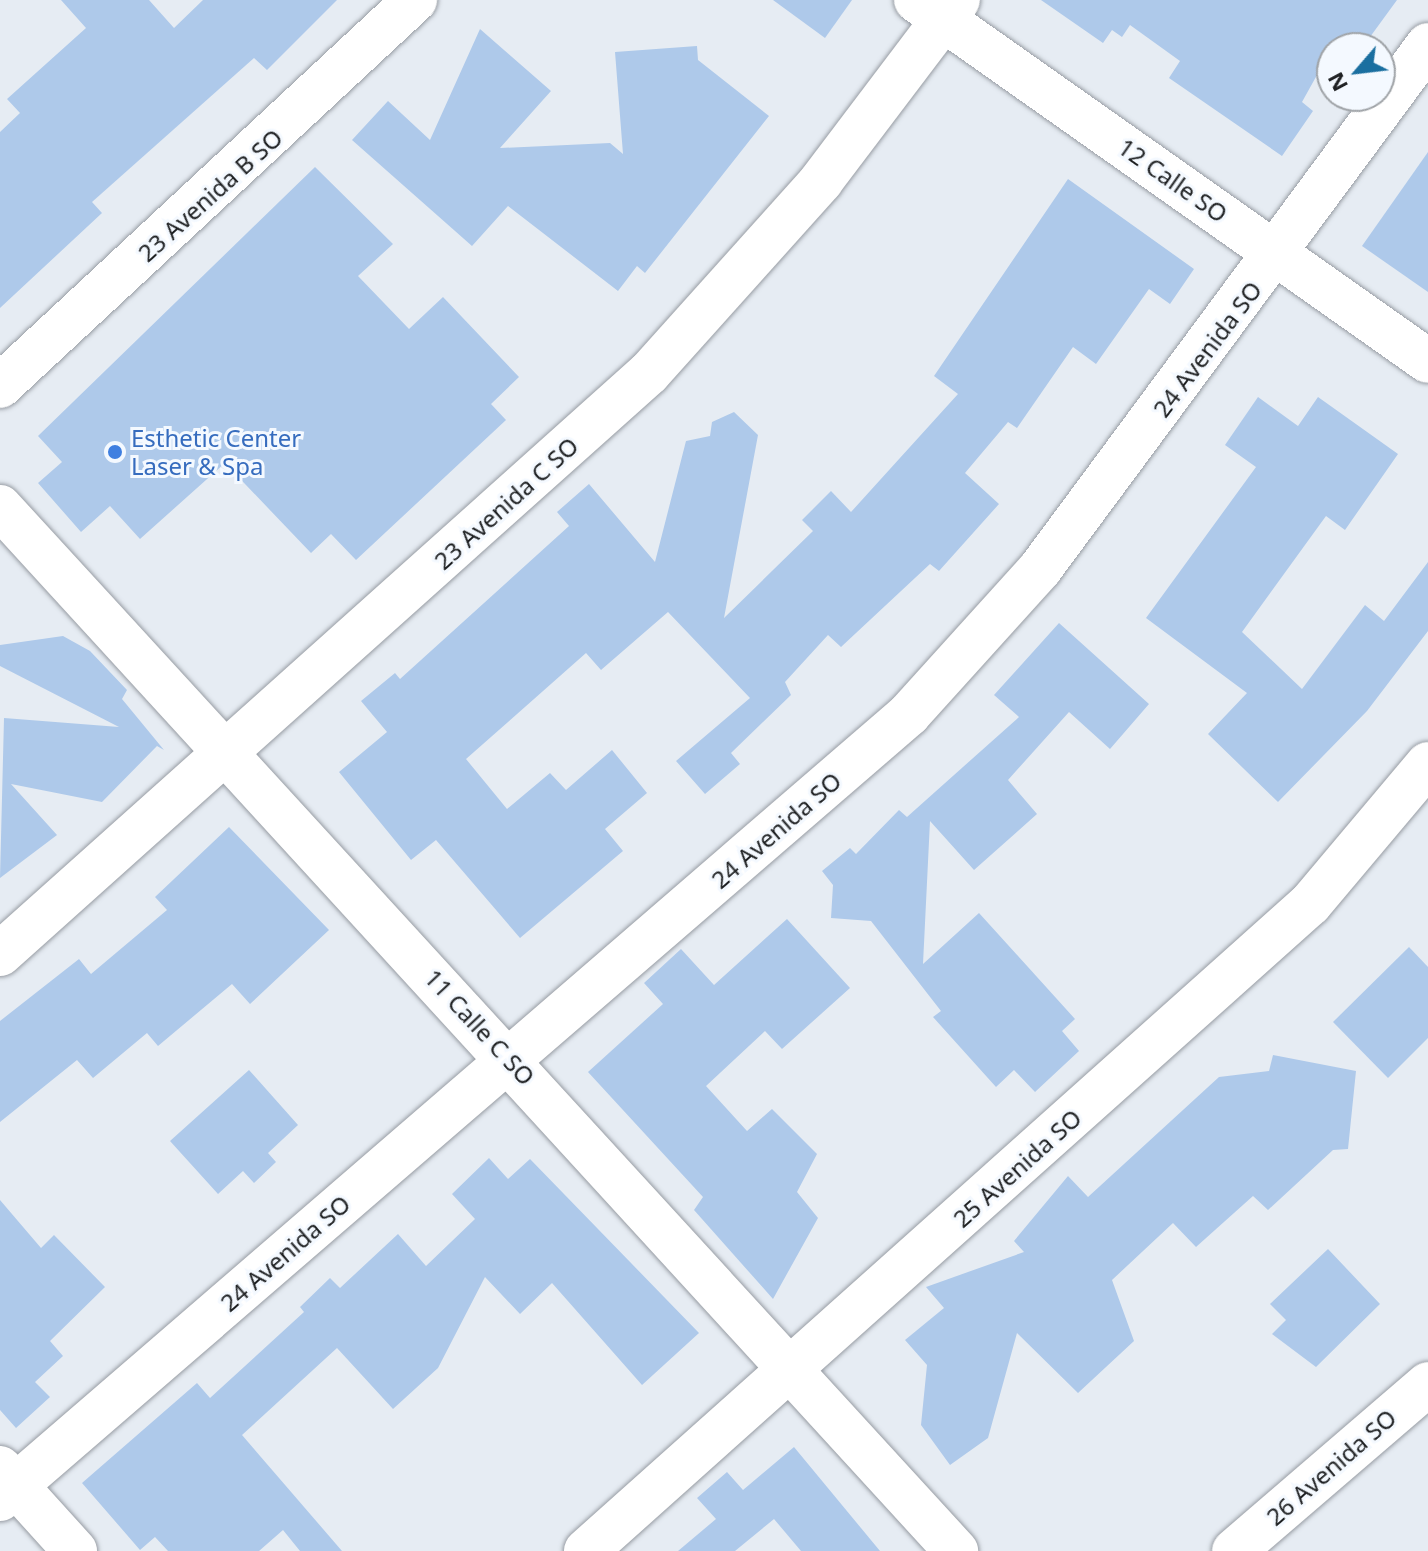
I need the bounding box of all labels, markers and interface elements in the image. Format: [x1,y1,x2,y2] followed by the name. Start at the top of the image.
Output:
[1316,32,1396,112] north arrow
[1319,67,1354,97] text: N
[132,123,288,267] street label: 23 Avenida B SO
[1113,132,1233,228] street label: 12 Calle SO
[1147,276,1267,422] street label: 24 Avenida SO
[131,424,301,480] place label: Esthetic Center Laser & Spa
[428,431,584,575] street label: 23 Avenida C SO
[106,443,124,461] marker: Esthetic Center Laser & Spa
[705,766,847,894] street label: 24 Avenida SO
[419,963,541,1091] street label: 11 Calle C SO
[947,1103,1087,1233] street label: 25 Avenida SO
[214,1189,356,1317] street label: 24 Avenida SO
[1260,1403,1402,1531] street label: 26 Avenida SO

